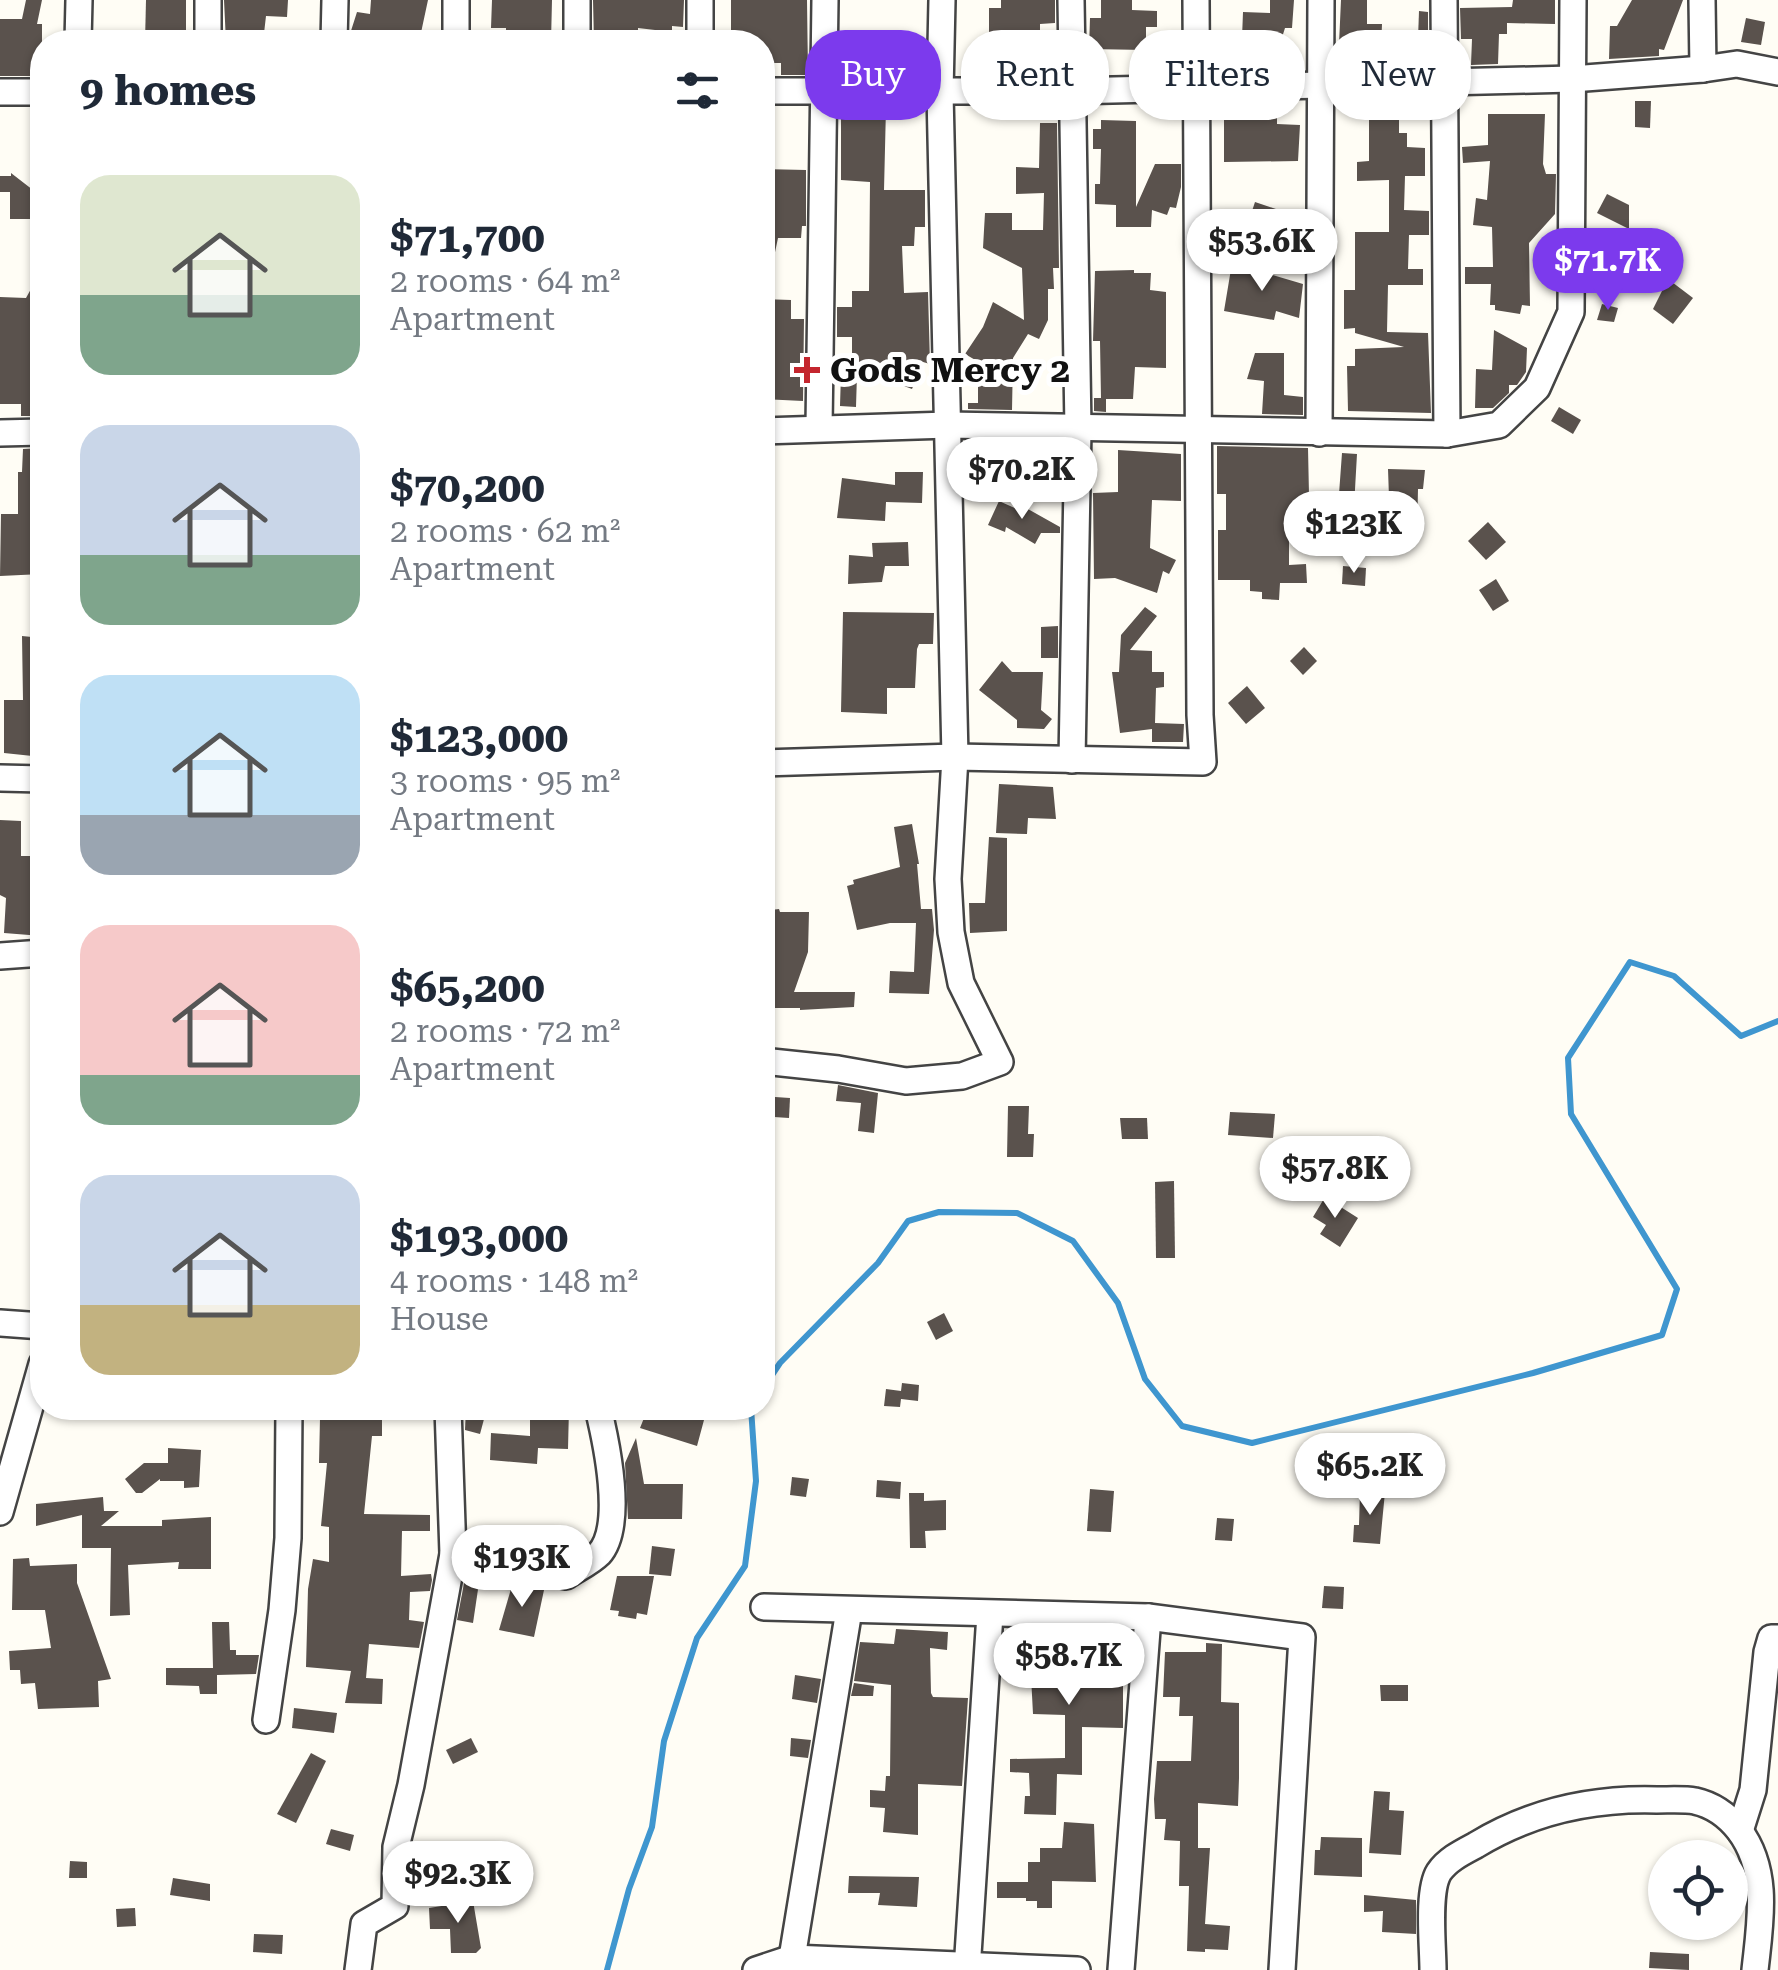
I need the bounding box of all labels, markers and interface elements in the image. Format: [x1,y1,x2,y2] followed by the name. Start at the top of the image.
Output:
[805,30,941,120] chip: Buy
[961,30,1109,120] chip: Rent
[1129,30,1305,120] chip: Filters
[1325,30,1471,120] chip: New
[670,63,725,118] icon: filters
[80,66,256,115] text: 9 homes
[1181,209,1343,294] pin: $53.6K
[390,213,545,262] text: $71,700
[160,215,280,335] icon: home
[1209,222,1315,260] text: $53.6K
[1527,228,1689,313] pin: $71.7K
[1555,241,1661,279] text: $71.7K
[390,262,620,300] text: 2 rooms · 64 m²
[390,300,555,338] text: Apartment
[830,350,1070,391] place label: Gods Mercy 2
[794,357,820,383] marker: Gods Mercy 2
[941,437,1103,522] pin: $70.2K
[969,450,1075,488] text: $70.2K
[390,463,545,512] text: $70,200
[160,465,280,585] icon: home
[1284,491,1424,576] pin: $123K
[1306,504,1402,542] text: $123K
[390,512,620,550] text: 2 rooms · 62 m²
[390,550,555,588] text: Apartment
[390,713,568,762] text: $123,000
[160,715,280,835] icon: home
[390,762,620,800] text: 3 rooms · 95 m²
[390,800,555,838] text: Apartment
[390,963,545,1012] text: $65,200
[160,965,280,1085] icon: home
[390,1012,620,1050] text: 2 rooms · 72 m²
[390,1050,555,1088] text: Apartment
[1254,1136,1416,1221] pin: $57.8K
[1282,1149,1388,1187] text: $57.8K
[390,1213,568,1262] text: $193,000
[160,1215,280,1335] icon: home
[390,1262,638,1300] text: 4 rooms · 148 m²
[390,1300,489,1338] text: House
[1289,1433,1451,1518] pin: $65.2K
[1317,1446,1423,1484] text: $65.2K
[452,1525,592,1610] pin: $193K
[474,1538,570,1576] text: $193K
[988,1623,1150,1708] pin: $58.7K
[1016,1636,1122,1674] text: $58.7K
[1648,1840,1748,1940] map controls
[1648,1840,1748,1940] button: locate
[377,1841,539,1926] pin: $92.3K
[405,1854,511,1892] text: $92.3K

